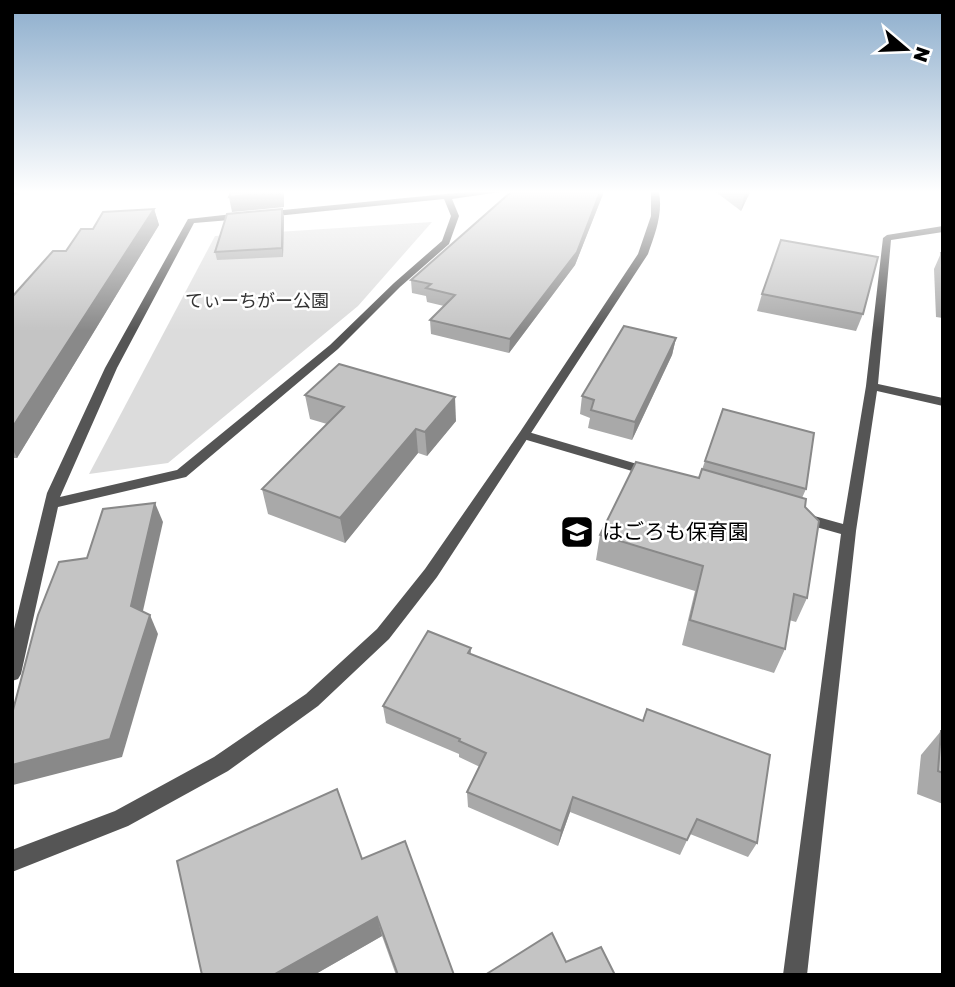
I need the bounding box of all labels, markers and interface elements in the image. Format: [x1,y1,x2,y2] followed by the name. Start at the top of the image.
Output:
[871,14,941,84] north arrow
[909,44,936,65] text: N
[185,289,329,311] park label: てぃーちがー公園
[558,513,596,551] school or university icon: はごろも保育園
[602,518,749,544] place label: はごろも保育園

